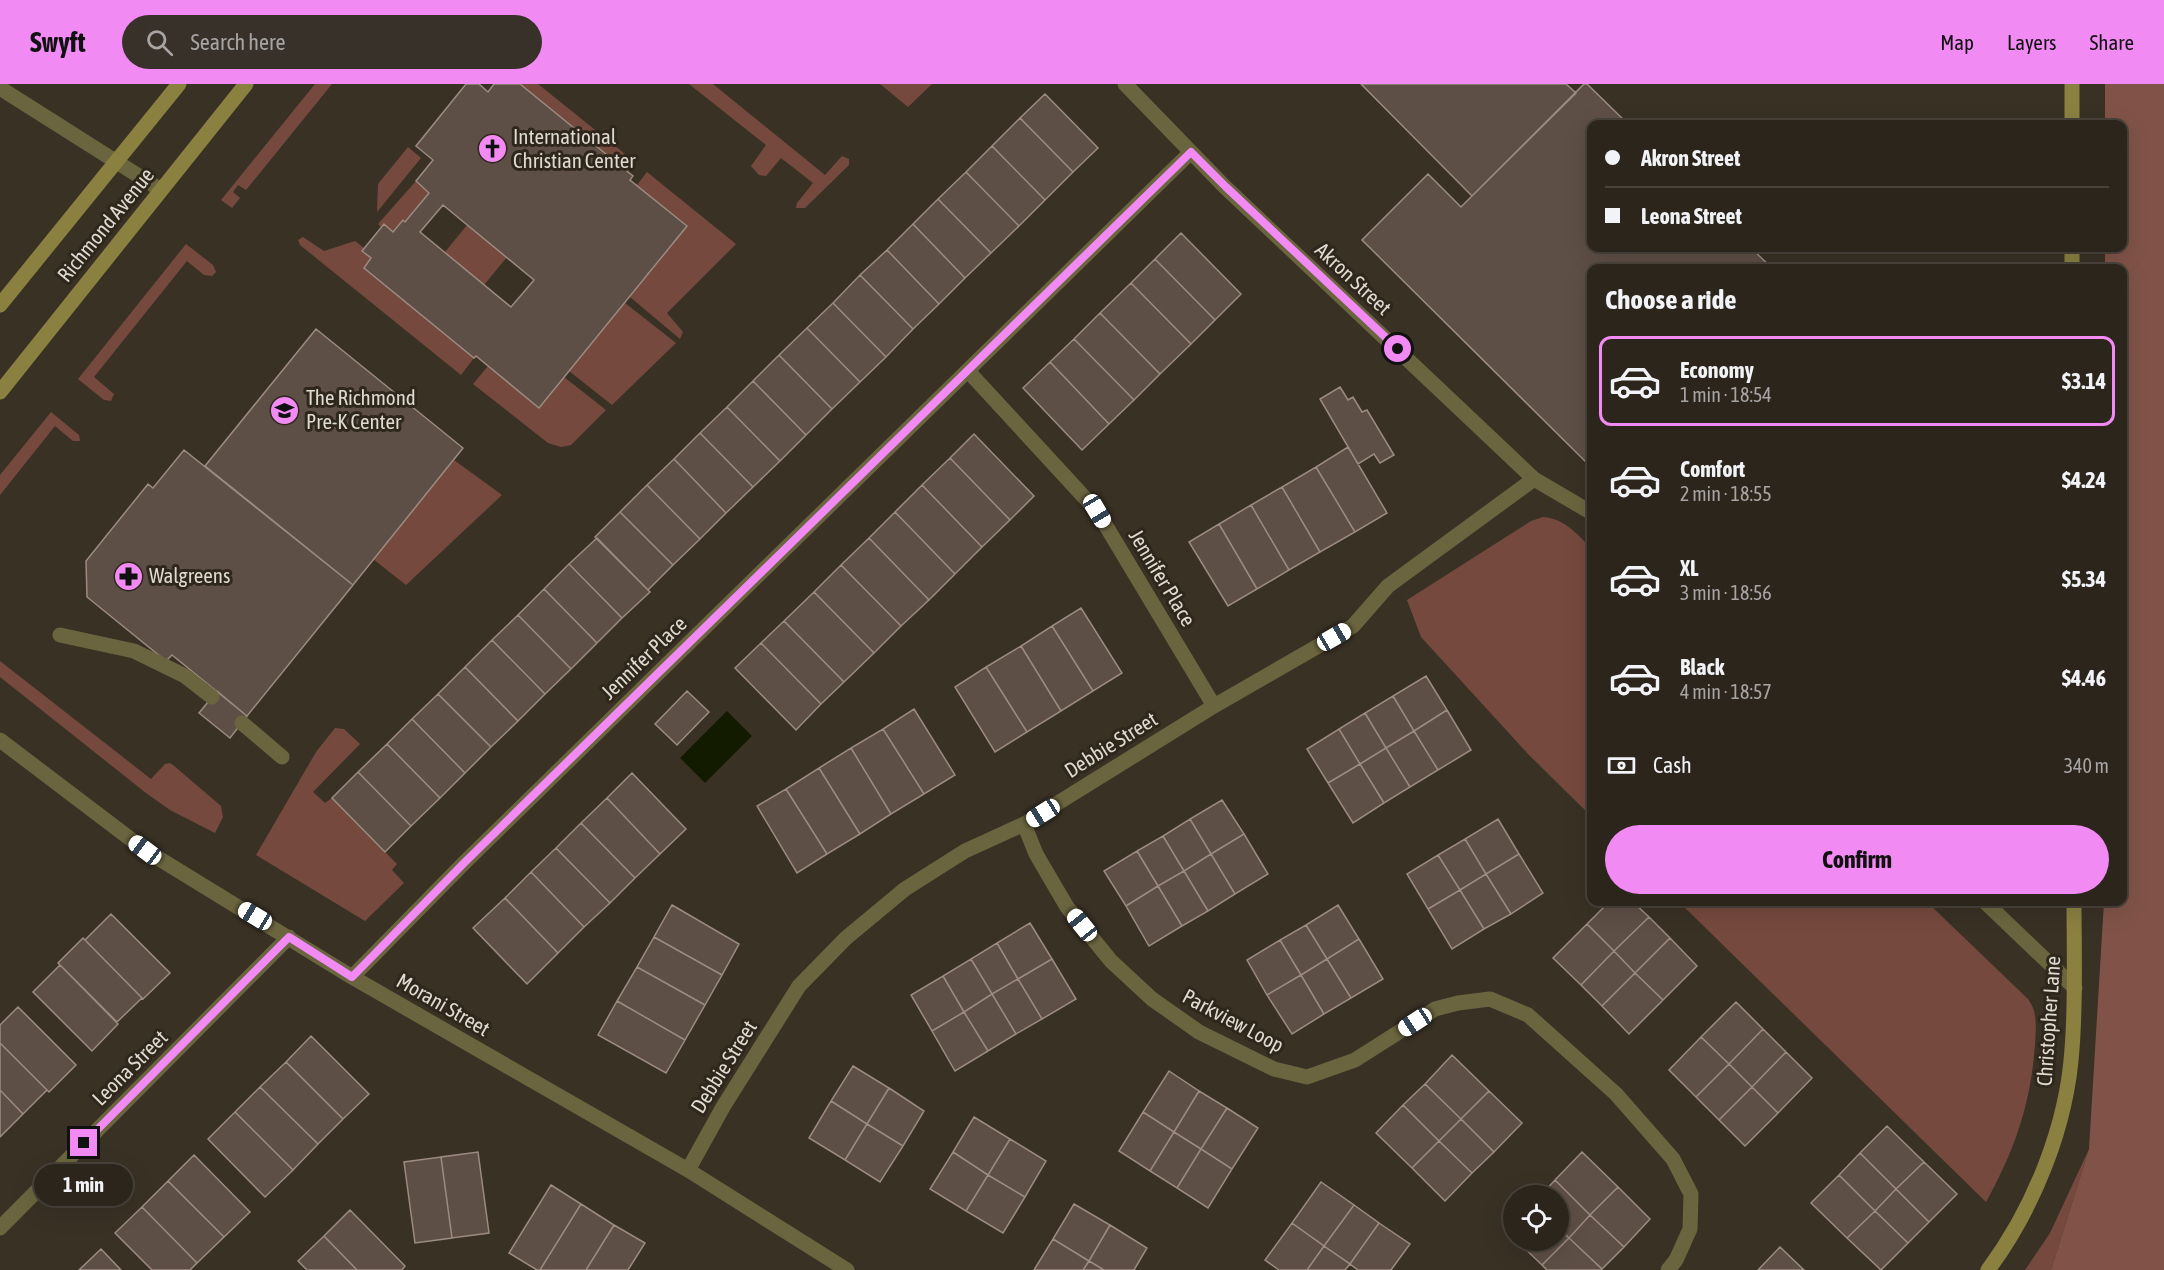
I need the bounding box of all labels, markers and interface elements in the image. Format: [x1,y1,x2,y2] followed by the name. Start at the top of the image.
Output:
[122,15,542,69] search box
[30,26,86,58] text: Swyft
[143,26,176,59] icon: search
[191,29,285,55] text: Search here
[1940,30,1974,54] text: Map
[2007,30,2057,54] text: Layers
[2090,30,2134,54] text: Share
[513,124,636,172] place label: International Christian Center
[476,133,508,165] church icon: International Christian Center
[1641,145,1740,171] text: Akron Street
[52,163,158,286] street label: Richmond Avenue
[1641,203,1742,229] text: Leona Street
[1311,237,1397,319] street label: Akron Street
[1605,284,1737,315] text: Choose a ride
[1384,335,1411,362] route start
[1608,354,1662,408] icon: car
[1680,357,1754,383] text: Economy
[2062,368,2106,394] text: $3.14
[1680,383,1772,406] text: 1 min · 18:54
[306,385,416,433] place label: The Richmond Pre-K Center
[269,394,301,426] school or university icon: The Richmond Pre-K Center
[1608,453,1662,507] icon: car
[1680,456,1745,482] text: Comfort
[2062,467,2106,493] text: $4.24
[1680,482,1772,505] text: 2 min · 18:55
[1080,491,1114,531] car
[1125,525,1201,630] street label: Jennifer Place
[1608,552,1662,606] icon: car
[1680,555,1698,581] text: XL
[112,560,144,592] pharmacy icon: Walgreens
[149,563,230,587] place label: Walgreens
[2062,566,2106,592] text: $5.34
[1680,581,1772,604] text: 3 min · 18:56
[596,611,691,704] street label: Jennifer Place
[1314,620,1354,654] car
[1608,651,1662,705] icon: car
[1680,654,1724,680] text: Black
[2062,665,2106,691] text: $4.46
[1680,680,1772,703] text: 4 min · 18:57
[1060,706,1161,782] street label: Debbie Street
[1605,749,1638,782] icon: cash
[1653,752,1692,778] text: Cash
[2064,754,2109,777] text: 340 m
[1023,796,1063,830] car
[1605,825,2109,894] button: Confirm
[125,832,165,868] car
[235,899,275,933] car
[1064,905,1100,945] car
[2031,955,2065,1087] street label: Christopher Lane
[393,968,494,1040] street label: Morani Street
[1179,983,1288,1057] street label: Parkview Loop
[1395,1005,1435,1039] car
[685,1016,761,1117] street label: Debbie Street
[87,1025,172,1110] street label: Leona Street
[70,1129,97,1156] route end
[34,1164,134,1206] callout: 1 min
[63,1173,104,1196] text: 1 min
[1503,1185,1569,1251] map controls
[1503,1185,1569,1251] button: locate

